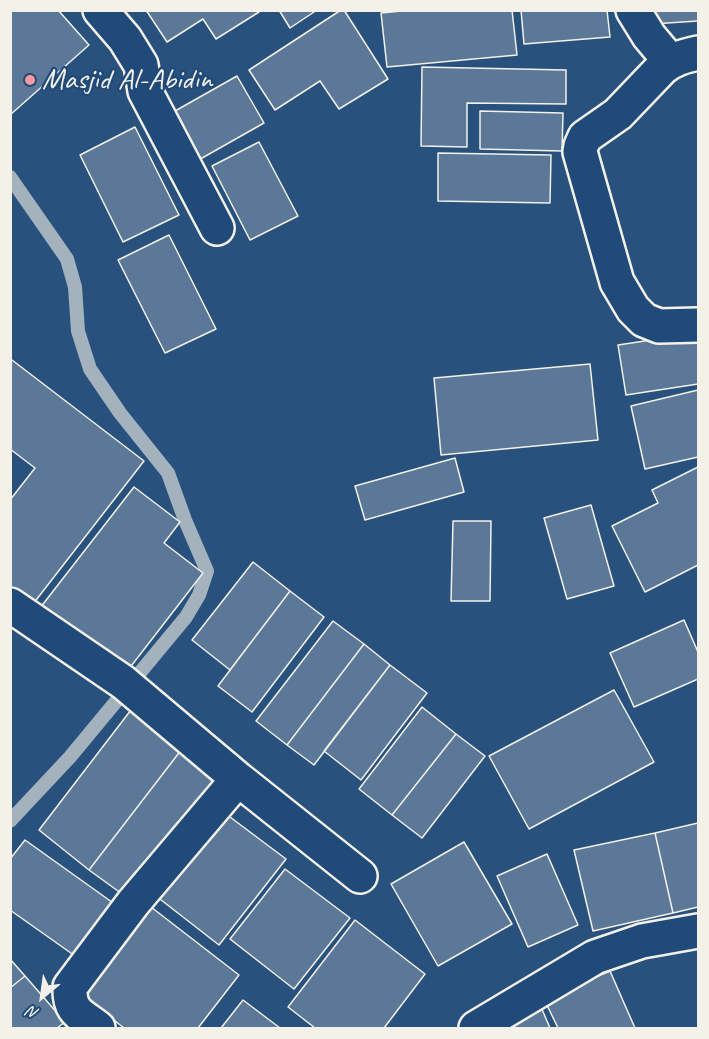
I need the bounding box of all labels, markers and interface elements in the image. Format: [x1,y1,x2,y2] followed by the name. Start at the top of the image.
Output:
[42,62,212,98] place label: Masjid Al-Abidin
[23,73,37,87] marker: Masjid Al-Abidin
[12,967,72,1027] north arrow
[24,1002,42,1024] text: N

